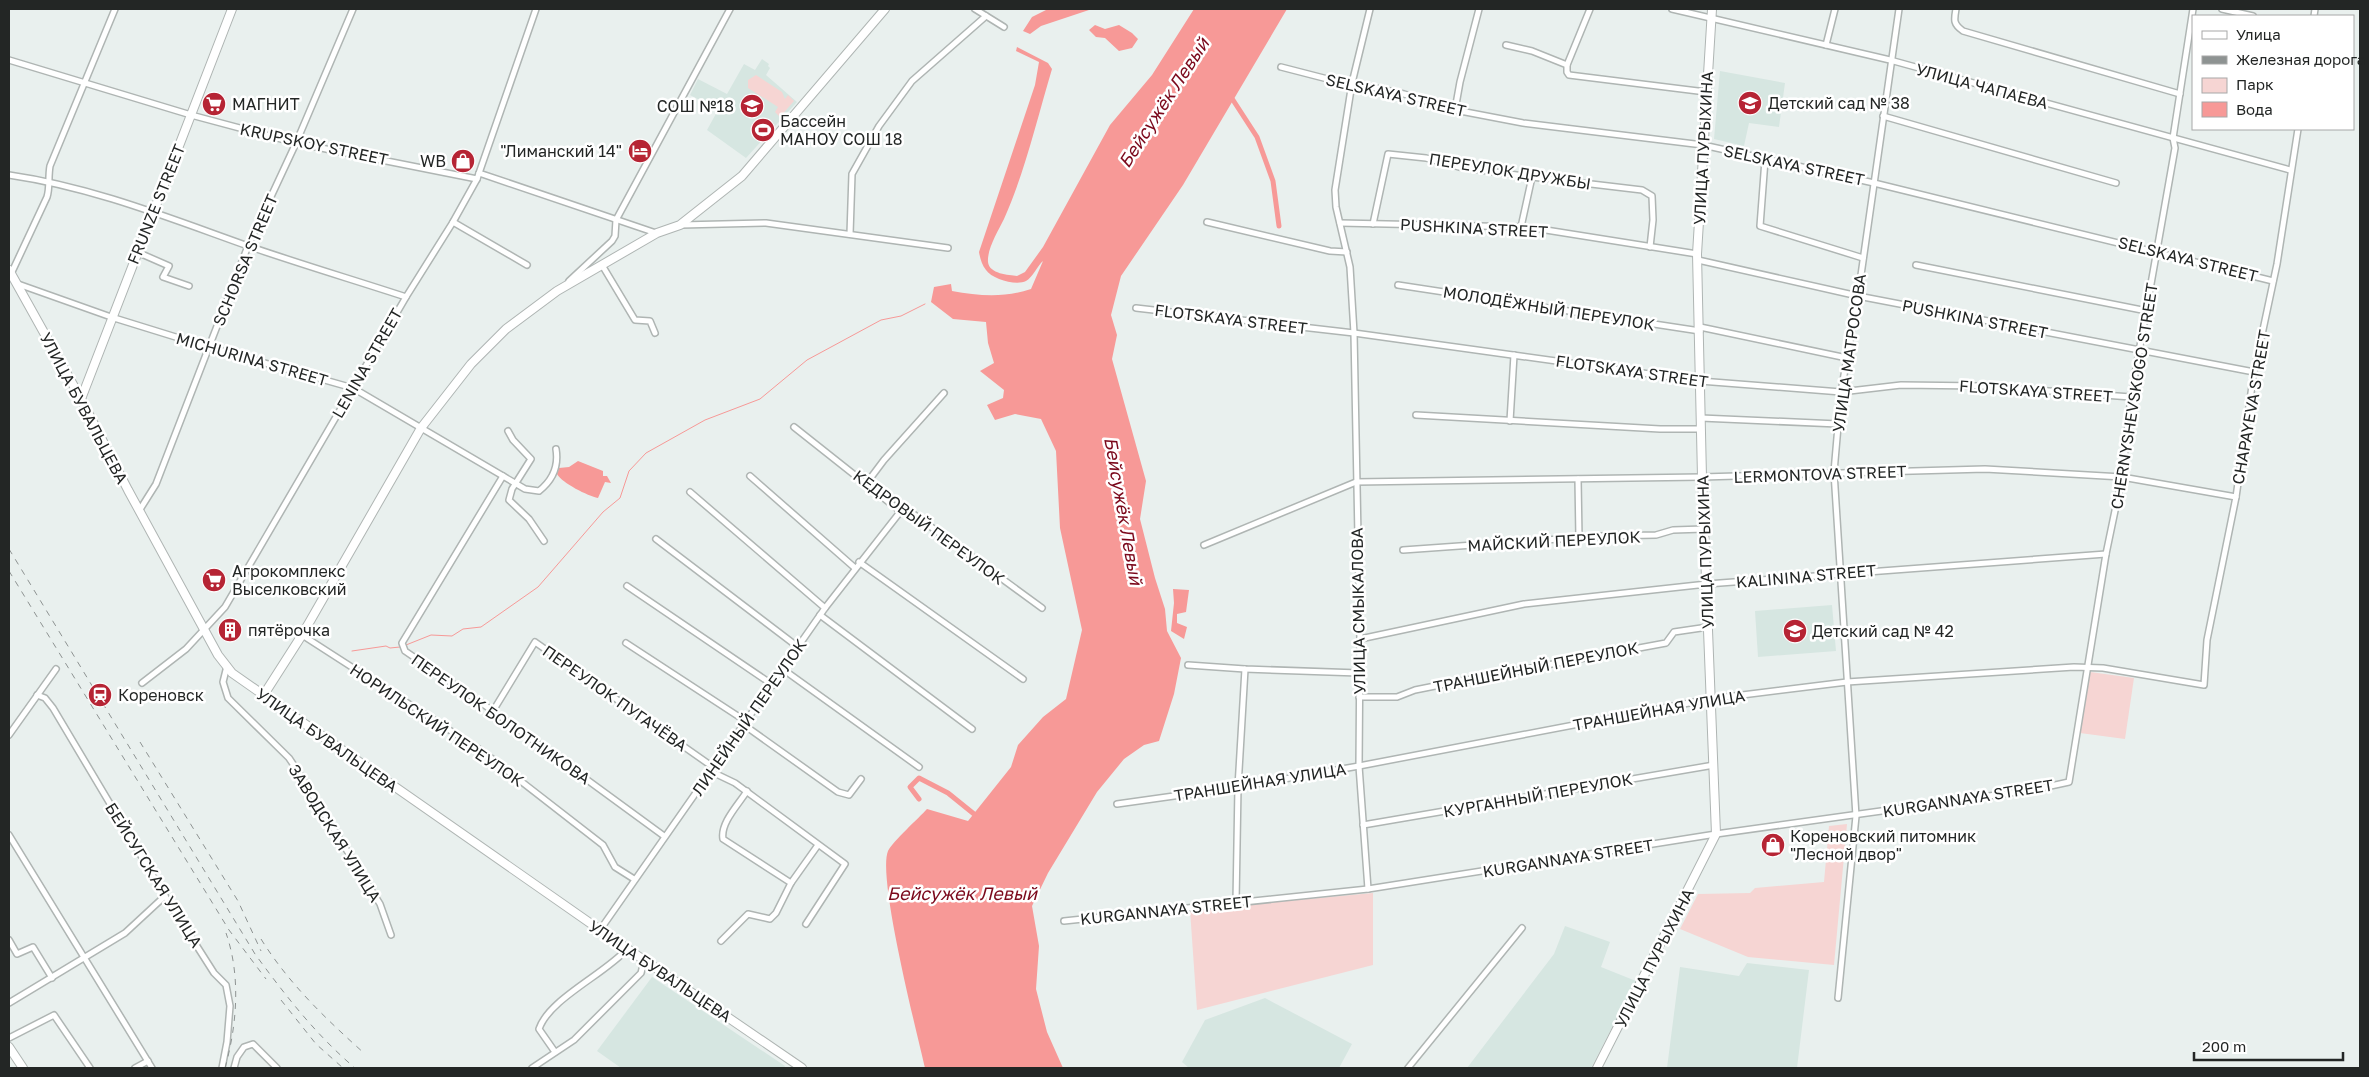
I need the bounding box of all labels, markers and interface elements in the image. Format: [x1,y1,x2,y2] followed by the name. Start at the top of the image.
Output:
[2192,15,2354,130] legend
[2236,25,2281,43] text: Улица
[1113,33,1214,171] water label: Бейсужёк Левый
[2236,50,2365,68] text: Железная дорога
[1914,59,2050,113] street label: УЛИЦА ЧАПАЕВА
[1324,69,1468,121] street label: SELSKAYA STREET
[1689,70,1717,225] street label: УЛИЦА ПУРЫХИНА
[2236,75,2274,93] text: Парк
[1737,90,1763,116] school or university icon: Детский сад № 38
[201,91,227,117] supermarket icon: МАГНИТ
[739,93,765,119] school or university icon: СОШ №18
[1768,93,1910,113] place label: Детский сад № 38
[232,94,300,114] place label: МАГНИТ
[657,96,734,116] place label: СОШ №18
[2236,100,2273,118] text: Вода
[780,111,902,149] place label: Бассейн МАНОУ СОШ 18
[750,117,776,143] sports icon: Бассейн МАНОУ СОШ 18
[238,119,390,169] street label: KRUPSKOY STREET
[627,138,653,164] hotel icon: "Лиманский 14"
[1722,140,1866,190] street label: SELSKAYA STREET
[123,141,189,267] street label: FRUNZE STREET
[500,141,622,161] place label: "Лиманский 14"
[450,148,476,174] shop icon: WB
[1428,148,1592,194] street label: ПЕРЕУЛОК ДРУЖБЫ
[420,151,446,171] place label: WB
[208,191,282,329] street label: SCHORSA STREET
[1400,214,1548,242] street label: PUSHKINA STREET
[2116,232,2260,286] street label: SELSKAYA STREET
[1828,272,1870,434] street label: УЛИЦА МАТРОСОВА
[1442,281,1656,335] street label: МОЛОДЁЖНЫЙ ПЕРЕУЛОК
[2106,281,2162,511] street label: CHERNYSHEVSKOGO STREET
[1900,295,2050,343] street label: PUSHKINA STREET
[1153,300,1309,338] street label: FLOTSKAYA STREET
[327,304,407,421] street label: LENINA STREET
[174,328,330,390] street label: MICHURINA STREET
[2228,328,2274,486] street label: CHAPAYEVA STREET
[36,329,132,487] street label: УЛИЦА БУВАЛЬЦЕВА
[1554,350,1710,392] street label: FLOTSKAYA STREET
[1959,376,2114,406] street label: FLOTSKAYA STREET
[1100,435,1148,588] water label: Бейсужёк Левый
[1733,461,1907,487] street label: LERMONTOVA STREET
[849,465,1009,589] street label: КЕДРОВЫЙ ПЕРЕУЛОК
[1692,474,1718,629] street label: УЛИЦА ПУРЫХИНА
[1467,526,1641,556] street label: МАЙСКИЙ ПЕРЕУЛОК
[1347,527,1369,694] street label: УЛИЦА СМЫКАЛОВА
[1735,560,1877,592] street label: KALININA STREET
[232,561,347,599] place label: Агрокомплекс Выселковский
[201,567,227,593] supermarket icon: Агрокомплекс Выселковский
[217,617,243,643] building icon: пятёрочка
[1782,618,1808,644] school or university icon: Детский сад № 42
[248,620,330,640] place label: пятёрочка
[1812,621,1954,641] place label: Детский сад № 42
[687,635,811,799] street label: ЛИНЕЙНЫЙ ПЕРЕУЛОК
[1432,637,1640,697] street label: ТРАНШЕЙНЫЙ ПЕРЕУЛОК
[539,641,691,756] street label: ПЕРЕУЛОК ПУГАЧЁВА
[408,649,595,789] street label: ПЕРЕУЛОК БОЛОТНИКОВА
[346,659,528,791] street label: НОРИЛЬСКИЙ ПЕРЕУЛОК
[87,682,113,708] station icon: Кореновск
[252,684,402,797] street label: УЛИЦА БУВАЛЬЦЕВА
[118,685,204,705] place label: Кореновск
[1572,685,1747,735] street label: ТРАНШЕЙНАЯ УЛИЦА
[1172,758,1348,805] street label: ТРАНШЕЙНАЯ УЛИЦА
[284,760,386,906] street label: ЗАВОДСКАЯ УЛИЦА
[1442,769,1634,821] street label: КУРГАННЫЙ ПЕРЕУЛОК
[1881,775,2055,821] street label: KURGANNAYA STREET
[101,799,207,951] street label: БЕЙСУГСКАЯ УЛИЦА
[1790,826,1976,864] place label: Кореновский питомник "Лесной двор"
[1760,832,1786,858] shop icon: Кореновский питомник "Лесной двор"
[1481,835,1655,881] street label: KURGANNAYA STREET
[887,882,1038,904] water label: Бейсужёк Левый
[1610,885,1698,1031] street label: УЛИЦА ПУРЫХИНА
[1079,891,1253,929] street label: KURGANNAYA STREET
[585,916,736,1027] street label: УЛИЦА БУВАЛЬЦЕВА
[2194,1030,2343,1062] scale bar
[2202,1037,2246,1055] text: 200 m

